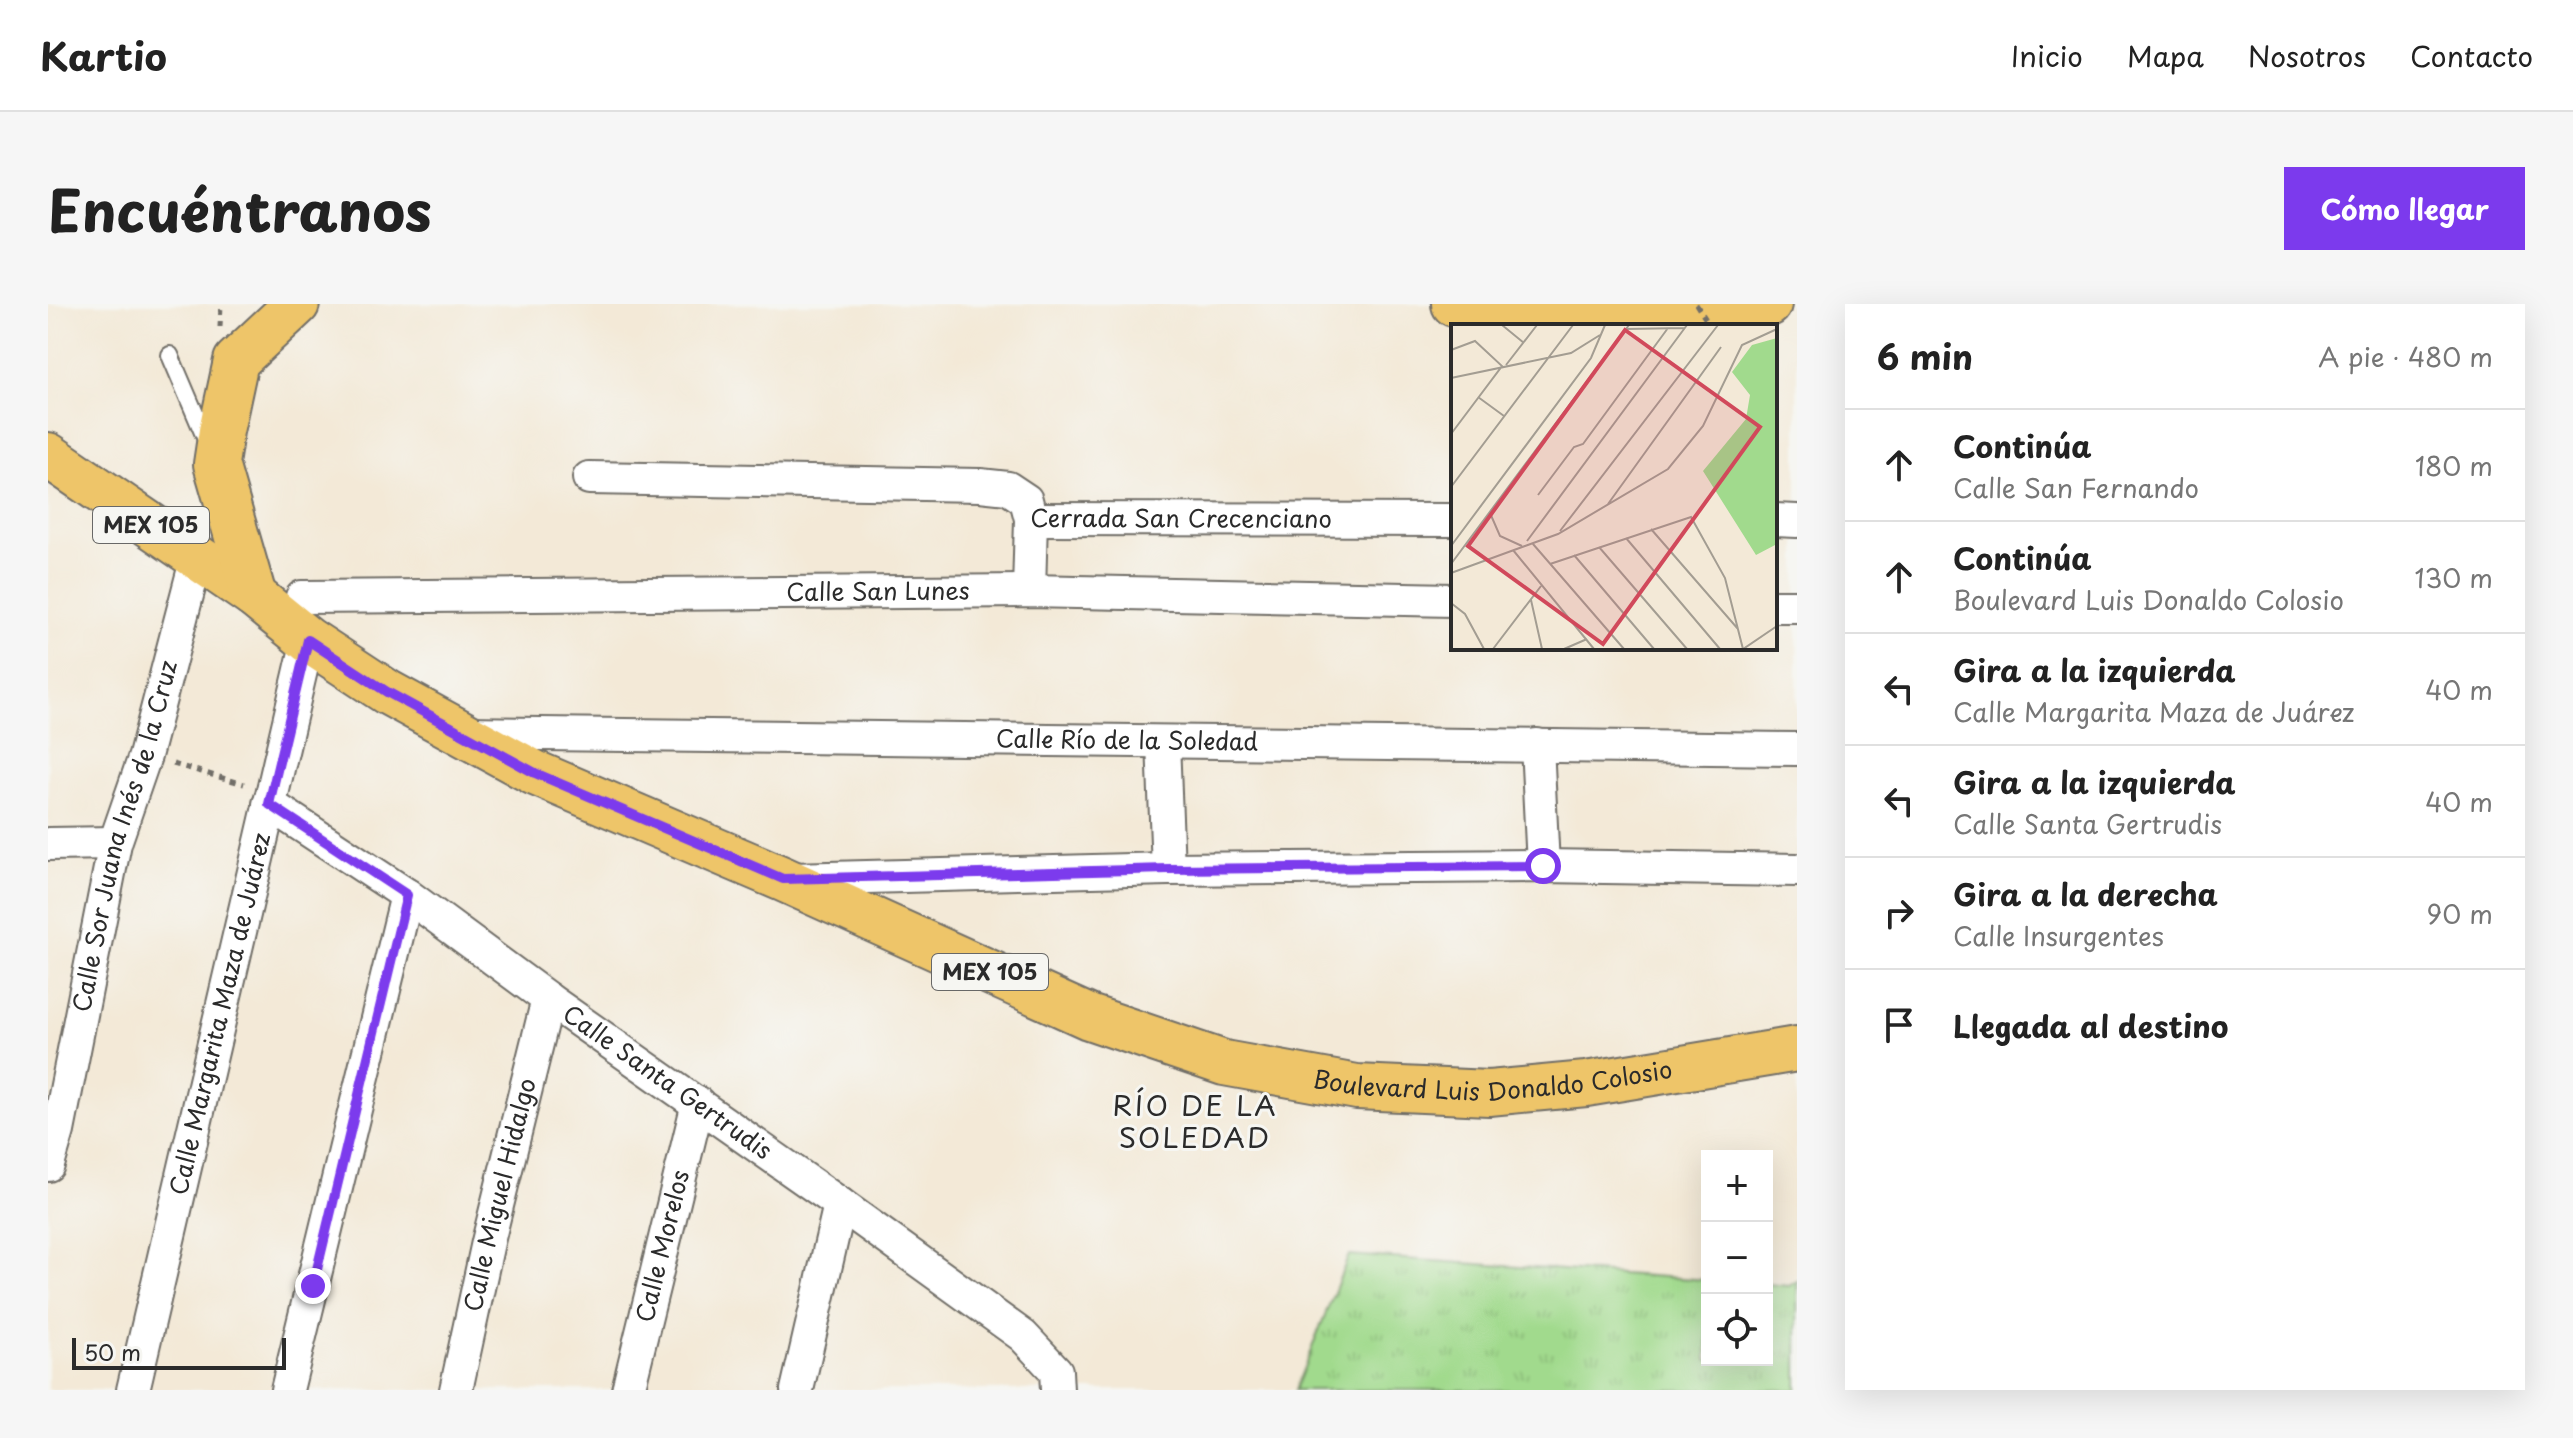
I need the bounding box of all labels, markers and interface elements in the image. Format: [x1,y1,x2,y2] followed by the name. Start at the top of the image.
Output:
[40,27,167,84] text: Kartio
[2011,34,2083,77] text: Inicio
[2127,34,2204,77] text: Mapa
[2248,34,2366,77] text: Nosotros
[2410,34,2533,77] text: Contacto
[48,166,432,251] text: Encuéntranos
[2284,167,2525,250] button: Cómo llegar
[1451,324,1777,650] inset map
[1877,330,1973,382] text: 6 min
[2318,337,2493,376] text: A pie · 480 m
[1953,423,2092,468] text: Continúa
[1877,443,1921,487] icon: ahead
[2415,446,2493,485] text: 180 m
[1953,468,2199,507] text: Calle San Fernando
[1030,499,1332,536] street label: Cerrada San Crecenciano
[93,507,209,543] road number: MEX 105
[1953,535,2092,580] text: Continúa
[1877,555,1921,599] icon: ahead
[2414,558,2493,597] text: 130 m
[786,571,970,609] street label: Calle San Lunes
[1953,580,2344,619] text: Boulevard Luis Donaldo Colosio
[1953,647,2236,692] text: Gira a la izquierda
[62,656,185,1015] street label: Calle Sor Juana Inés de la Cruz
[1877,667,1921,711] icon: left
[2425,670,2493,709] text: 40 m
[1953,692,2354,731] text: Calle Margarita Maza de Juárez
[996,719,1259,759] street label: Calle Río de la Soledad
[1953,759,2236,804] text: Gira a la izquierda
[1877,779,1921,823] icon: left
[2425,782,2493,821] text: 40 m
[1953,804,2222,843] text: Calle Santa Gertrudis
[159,829,278,1198] street label: Calle Margarita Maza de Juárez
[1525,848,1561,884] route start
[1953,871,2218,916] text: Gira a la derecha
[1877,891,1921,935] icon: right
[2426,894,2493,933] text: 90 m
[1953,916,2164,955] text: Calle Insurgentes
[932,954,1048,990] road number: MEX 105
[556,995,780,1167] street label: Calle Santa Gertrudis
[1877,1003,1921,1047] icon: arrive
[1953,1003,2228,1048] text: Llegada al destino
[1311,1050,1675,1109] street label: Boulevard Luis Donaldo Colosio
[453,1074,544,1315] street label: Calle Miguel Hidalgo
[1112,1083,1278,1158] district label: RÍO DE LA SOLEDAD
[1701,1150,1773,1366] map controls
[1701,1150,1773,1222] button: +
[625,1166,697,1326] street label: Calle Morelos
[1701,1222,1773,1294] button: −
[295,1268,331,1304] route end
[1701,1294,1773,1366] button: locate
[72,1334,286,1370] scale bar
[84,1335,141,1368] text: 50 m

